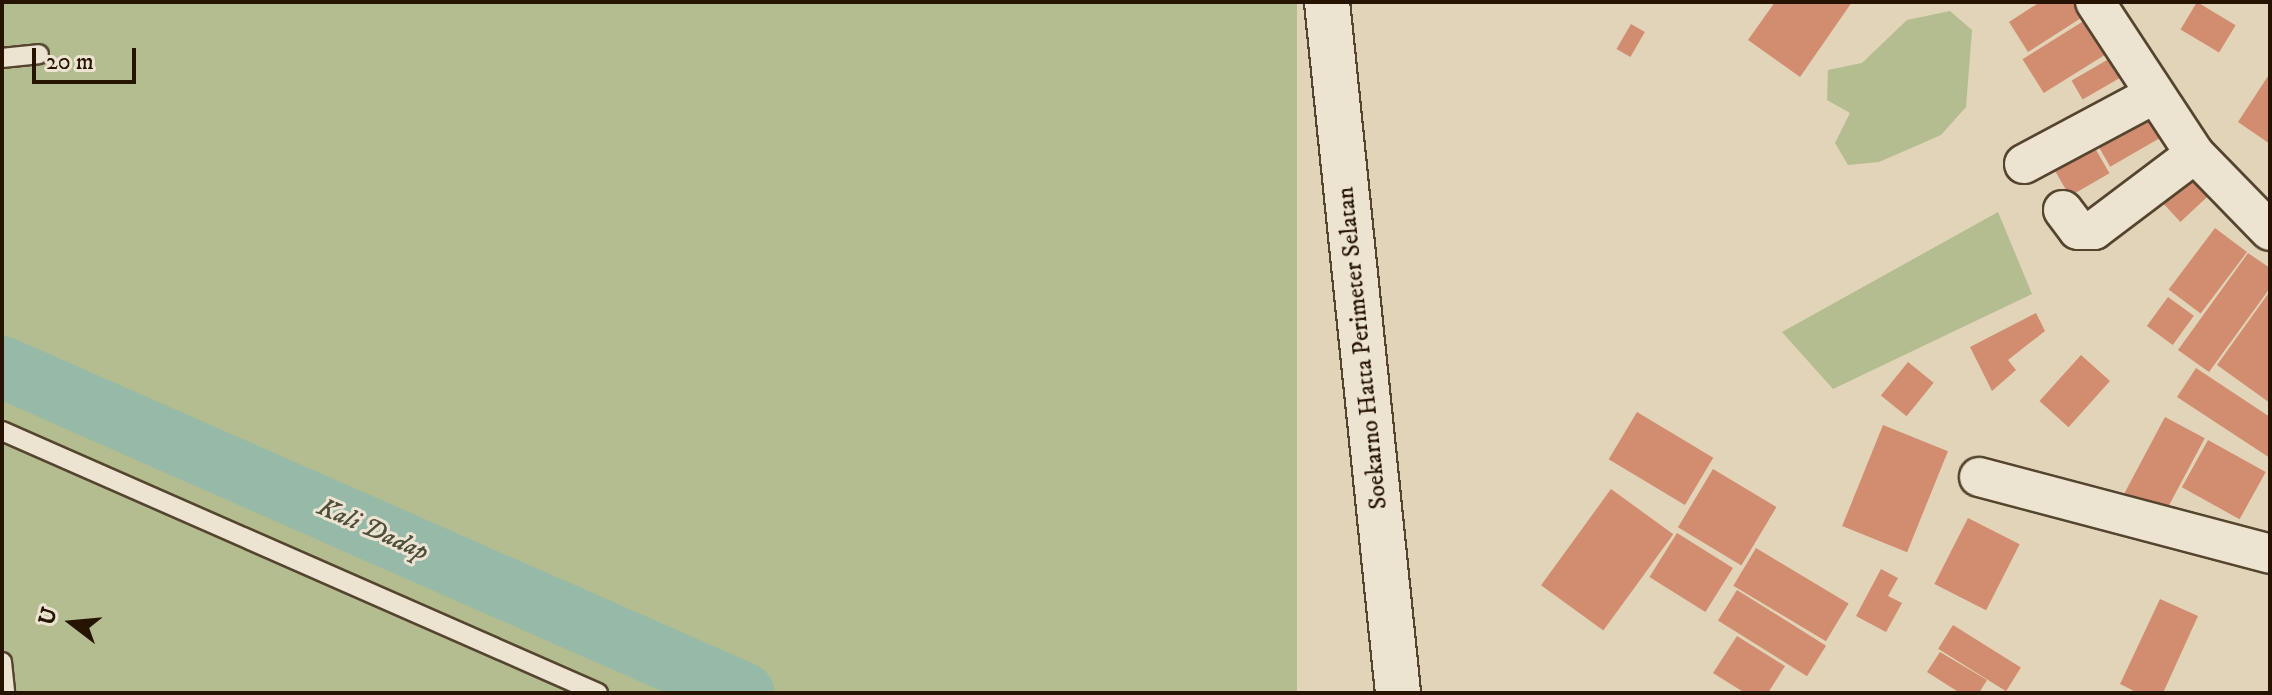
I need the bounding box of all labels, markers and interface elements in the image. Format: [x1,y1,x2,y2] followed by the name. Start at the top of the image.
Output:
[36,32,140,82] scale bar
[46,47,94,77] text: 20 m
[1332,185,1394,511] street label: Soekarno Hatta Perimeter Selatan
[313,492,433,568] water label: Kali Dadap
[32,583,112,663] north arrow
[33,604,64,628] text: U

